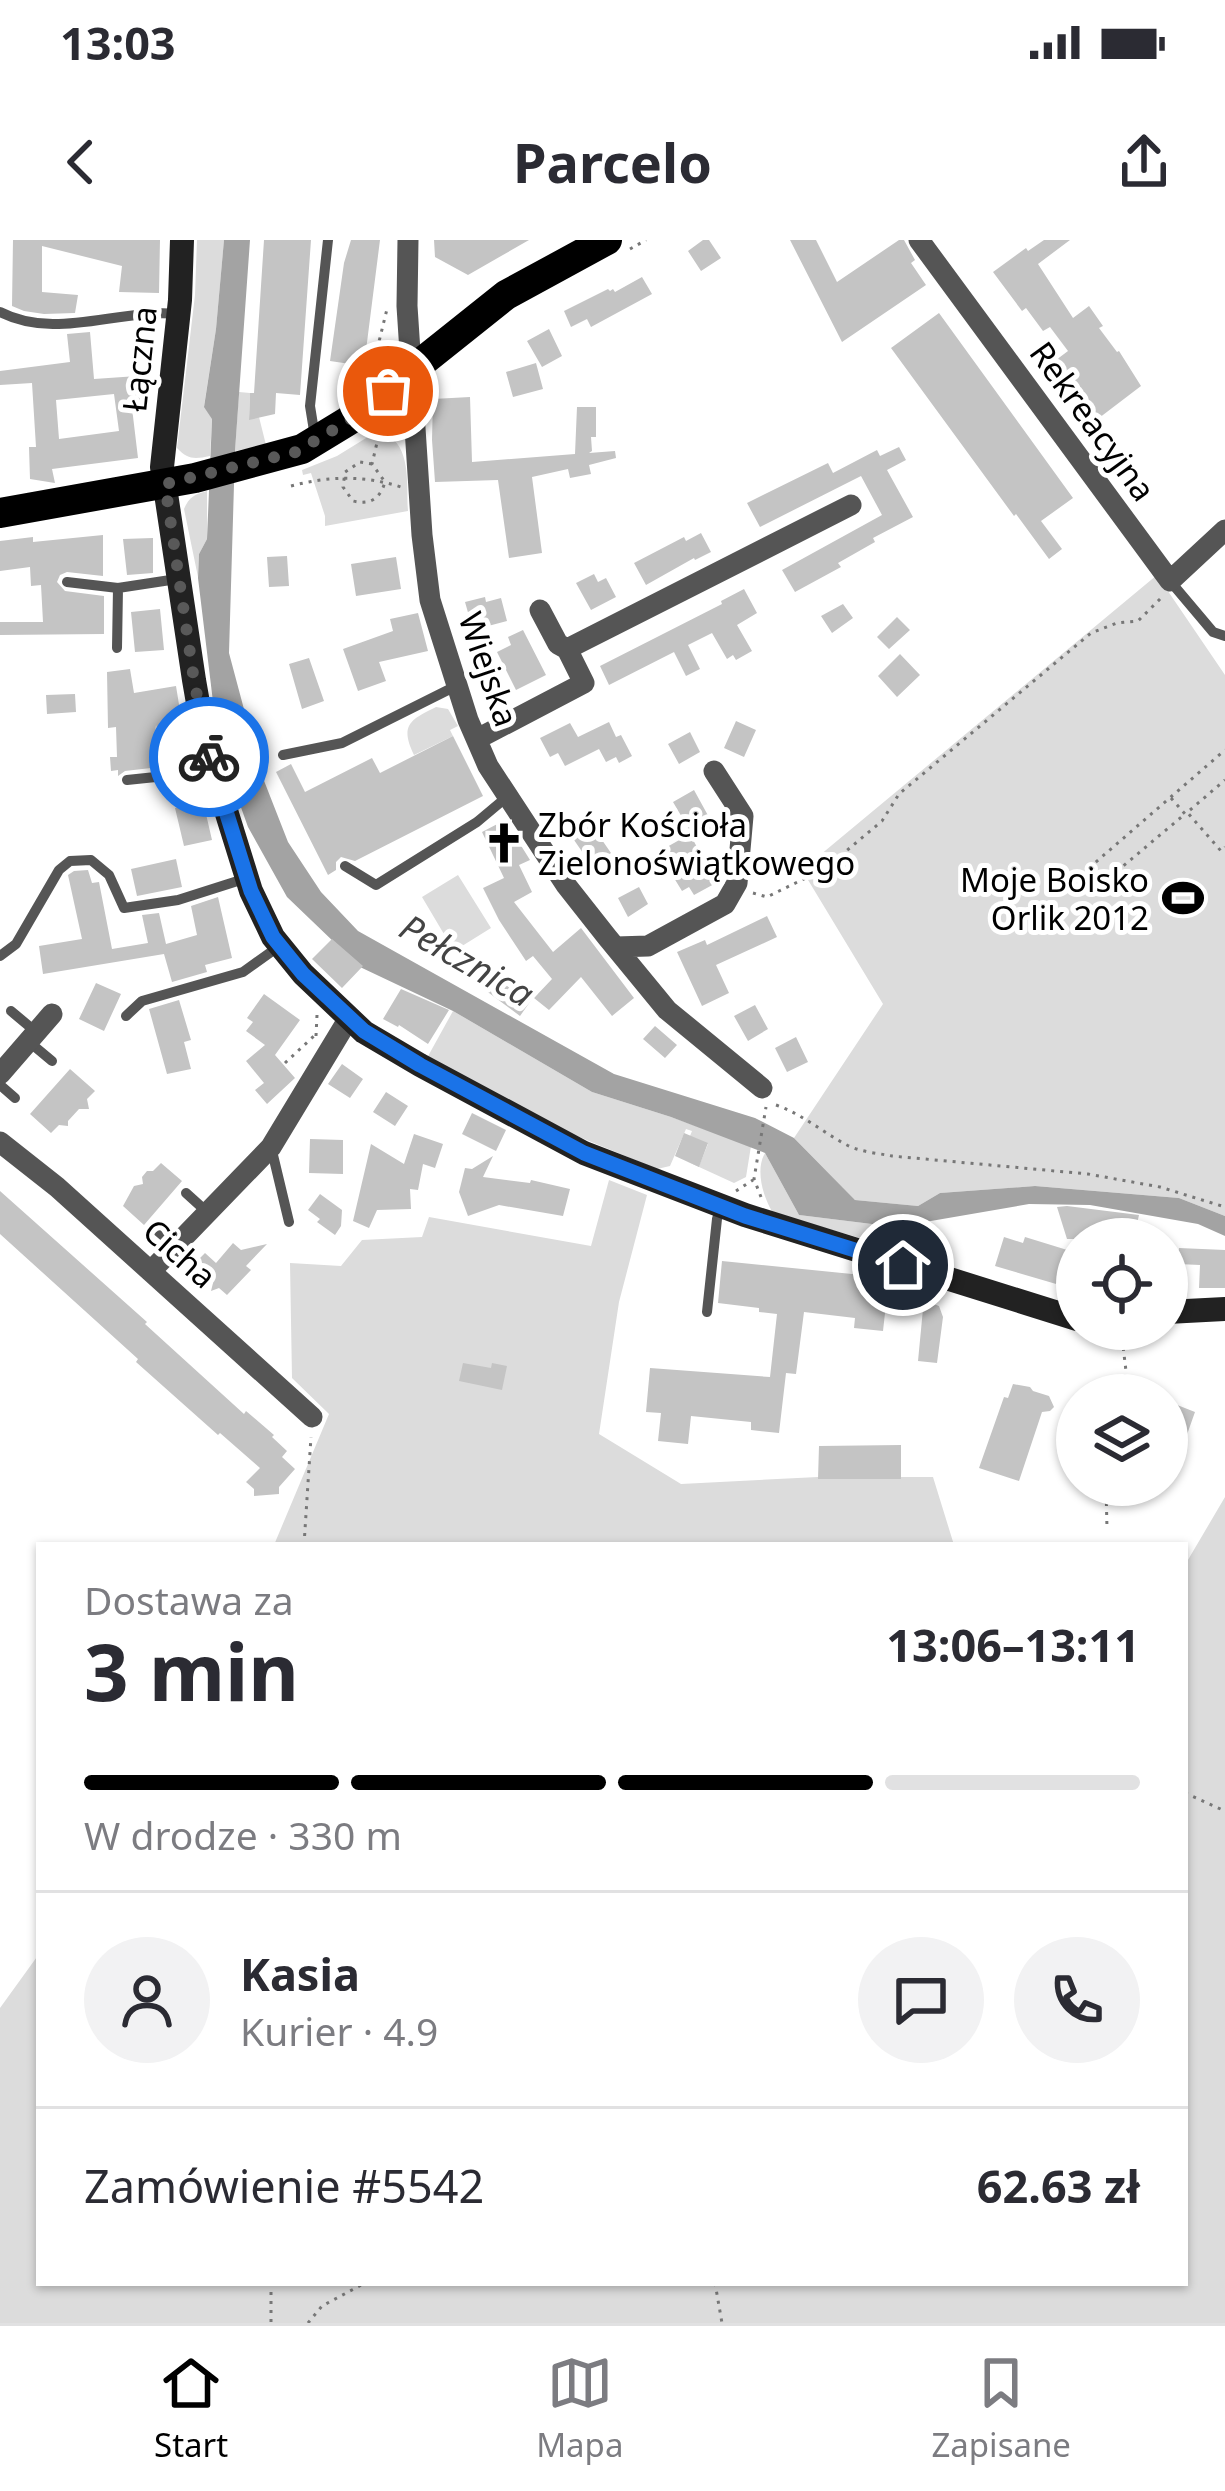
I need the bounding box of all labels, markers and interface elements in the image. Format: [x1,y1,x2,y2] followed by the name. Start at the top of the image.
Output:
[60,12,176,73] text: 13:03
[513,125,712,199] text: Parcelo
[48,129,114,195] icon: back
[1111,129,1177,195] icon: share
[111,304,167,414] street label: Łączna
[1020,332,1166,510] street label: Rekreacyjna
[337,340,439,442] pin
[355,358,421,424] icon: bag
[448,606,530,732] street label: Wiejska
[149,697,269,817] courier
[176,724,242,790] icon: bike
[538,802,855,885] place label: Zbór Kościoła Zielonoświątkowego
[481,820,527,866] church icon: Zbór Kościoła Zielonoświątkowego
[960,857,1149,940] place label: Moje Boisko Orlik 2012
[1160,875,1206,921] sports icon: Moje Boisko Orlik 2012
[391,902,543,1018] water label: Pełcznica
[134,1208,226,1298] street label: Cicha
[852,1214,954,1316] pin
[1056,1218,1188,1506] map controls
[1056,1218,1188,1350] button: locate
[870,1232,936,1298] icon: home
[1056,1374,1188,1506] button: layers
[84,1573,294,1626] text: Dostawa za
[886,1614,1140,1675] text: 13:06–13:11
[84,1618,299,1724] text: 3 min
[84,1808,402,1861] text: W drodze · 330 m
[84,1937,210,2063] button: person
[858,1937,984,2063] button: chat
[1014,1937,1140,2063] button: phone
[240,1943,360,2004] text: Kasia
[240,2004,438,2057] text: Kurier · 4.9
[84,2155,484,2216] text: Zamówienie #5542
[977,2155,1140,2216] text: 62.63 zł
[154,2350,228,2467] tab: Start
[536,2350,623,2467] tab: Mapa
[931,2350,1071,2467] tab: Zapisane

